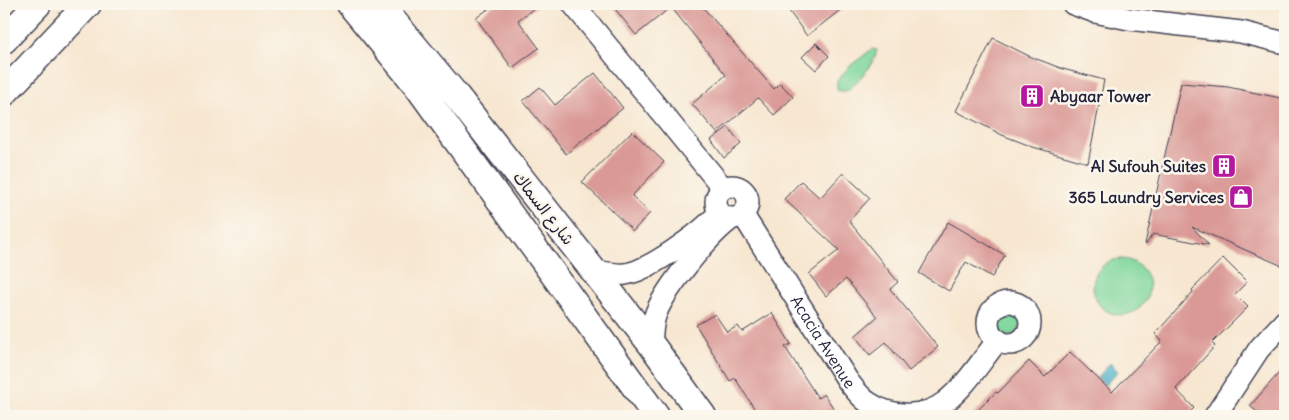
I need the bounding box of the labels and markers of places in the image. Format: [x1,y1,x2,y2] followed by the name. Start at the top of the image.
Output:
[1019,83,1045,109] building icon: Abyaar Tower
[1050,86,1151,107] place label: Abyaar Tower
[1211,153,1237,179] building icon: Al Sufouh Suites
[1091,156,1206,176] place label: Al Sufouh Suites
[1228,184,1254,210] shop icon: 365 Laundry Services
[1068,187,1224,208] place label: 365 Laundry Services

